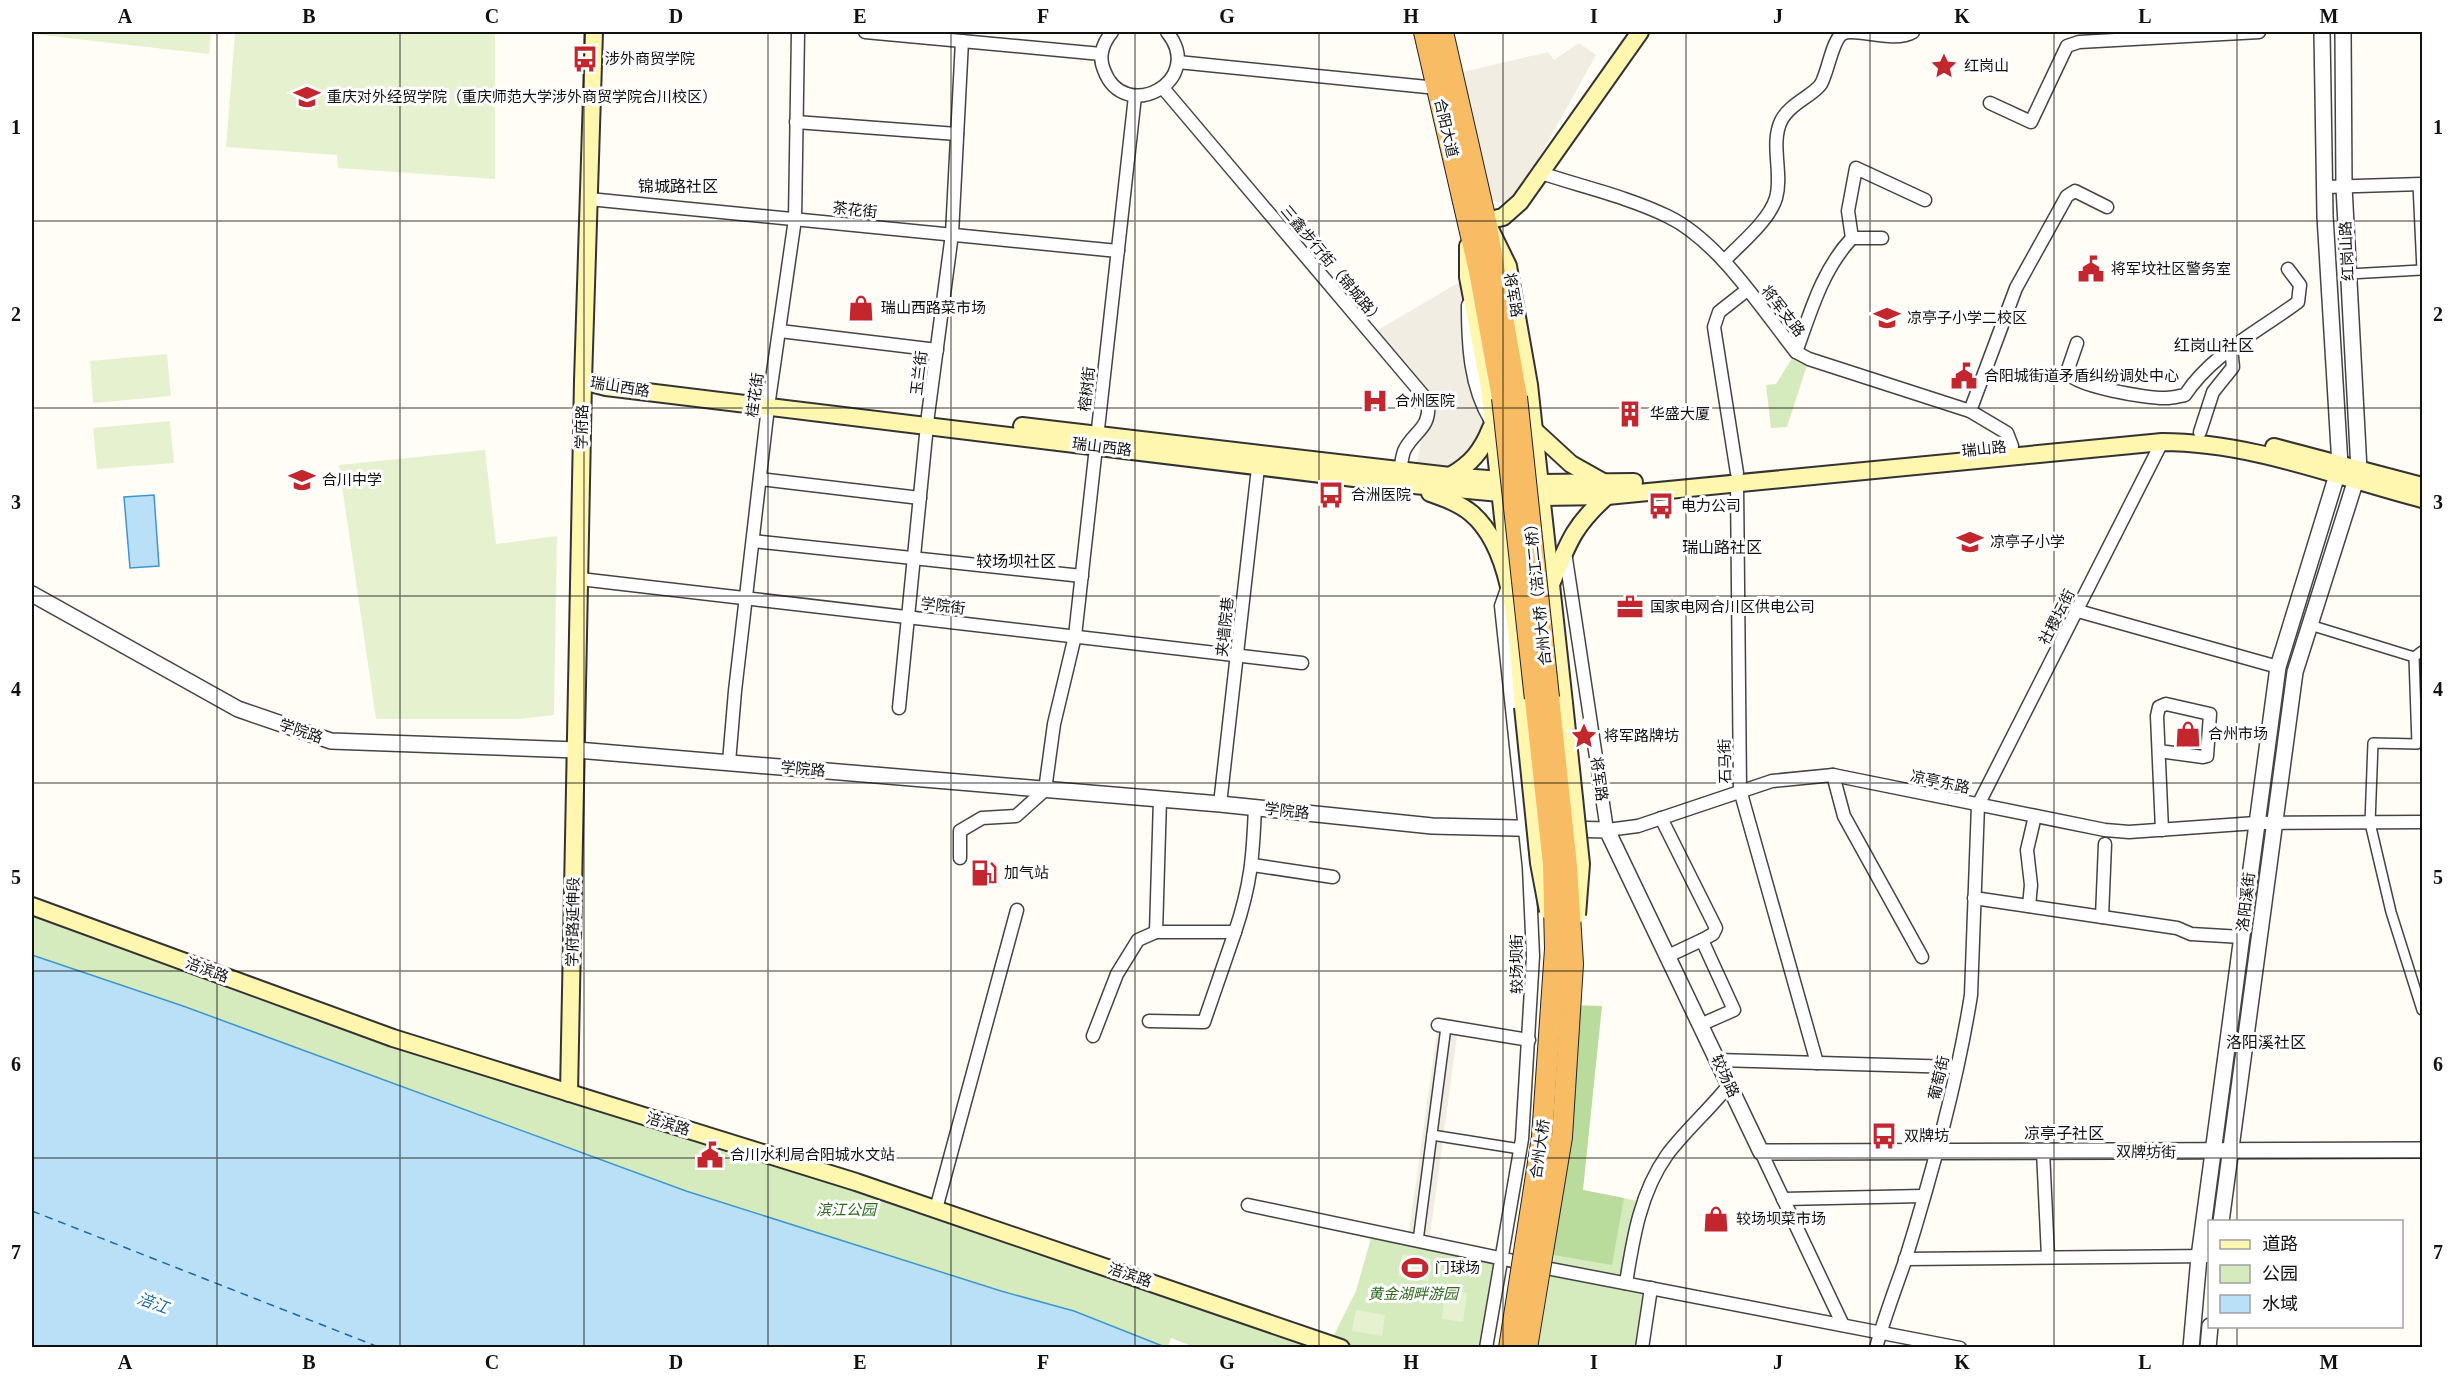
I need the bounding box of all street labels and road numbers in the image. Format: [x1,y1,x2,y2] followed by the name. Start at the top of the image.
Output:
[1431,97,1461,159] street label: 合阳大道
[832,200,878,220] street label: 茶花街
[1278,202,1386,328] street label: 三鑫步行街（锦城路）
[2337,221,2357,281] street label: 红岗山路
[1501,271,1525,319] street label: 将军路
[1758,282,1808,340] street label: 将军支路
[908,350,930,396] street label: 玉兰街
[1076,366,1097,412] street label: 榕树街
[744,372,766,418] street label: 桂花街
[589,374,651,400] street label: 瑞山西路
[574,404,590,450] street label: 学府路
[1071,435,1133,459] street label: 瑞山西路
[1961,439,2007,459] street label: 瑞山路
[1521,516,1554,667] street label: 合州大桥（涪江二桥）
[2036,587,2078,647] street label: 社稷坛街
[920,595,966,617] street label: 学院街
[1214,596,1236,658] street label: 夹墙院巷
[277,716,325,746] street label: 学院路
[1717,738,1733,784] street label: 石马街
[1588,756,1610,802] street label: 将军路
[780,759,826,779] street label: 学院路
[1909,768,1971,796] street label: 凉亭东路
[1264,801,1310,821] street label: 学院路
[2234,871,2258,933] street label: 洛阳溪街
[564,877,582,967] street label: 学府路延伸段
[1509,934,1525,994] street label: 较场坝街
[183,955,231,985] street label: 涪滨路
[1708,1052,1742,1100] street label: 较场路
[1926,1054,1952,1102] street label: 葡萄街
[644,1110,692,1138] street label: 涪滨路
[1527,1118,1552,1180] street label: 合州大桥
[2116,1142,2176,1161] street label: 双牌坊街
[1106,1260,1154,1290] street label: 涪滨路

